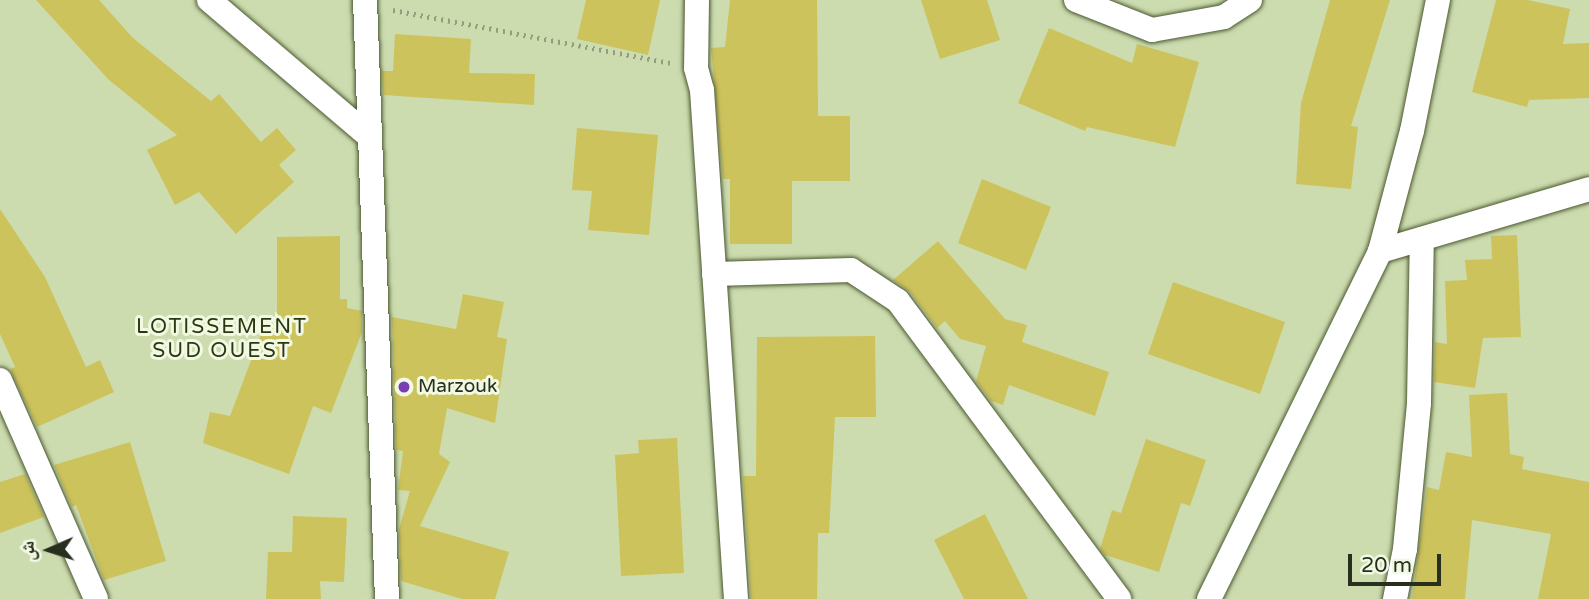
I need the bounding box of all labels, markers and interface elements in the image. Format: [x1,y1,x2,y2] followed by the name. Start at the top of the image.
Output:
[137,314,307,364] district label: LOTISSEMENT SUD OUEST
[418,376,497,398] place label: Marzouk
[396,379,412,395] marker: Marzouk
[14,515,84,585] north arrow
[17,540,40,562] text: ش
[1351,540,1444,584] scale bar
[1361,553,1412,578] text: 20 m

